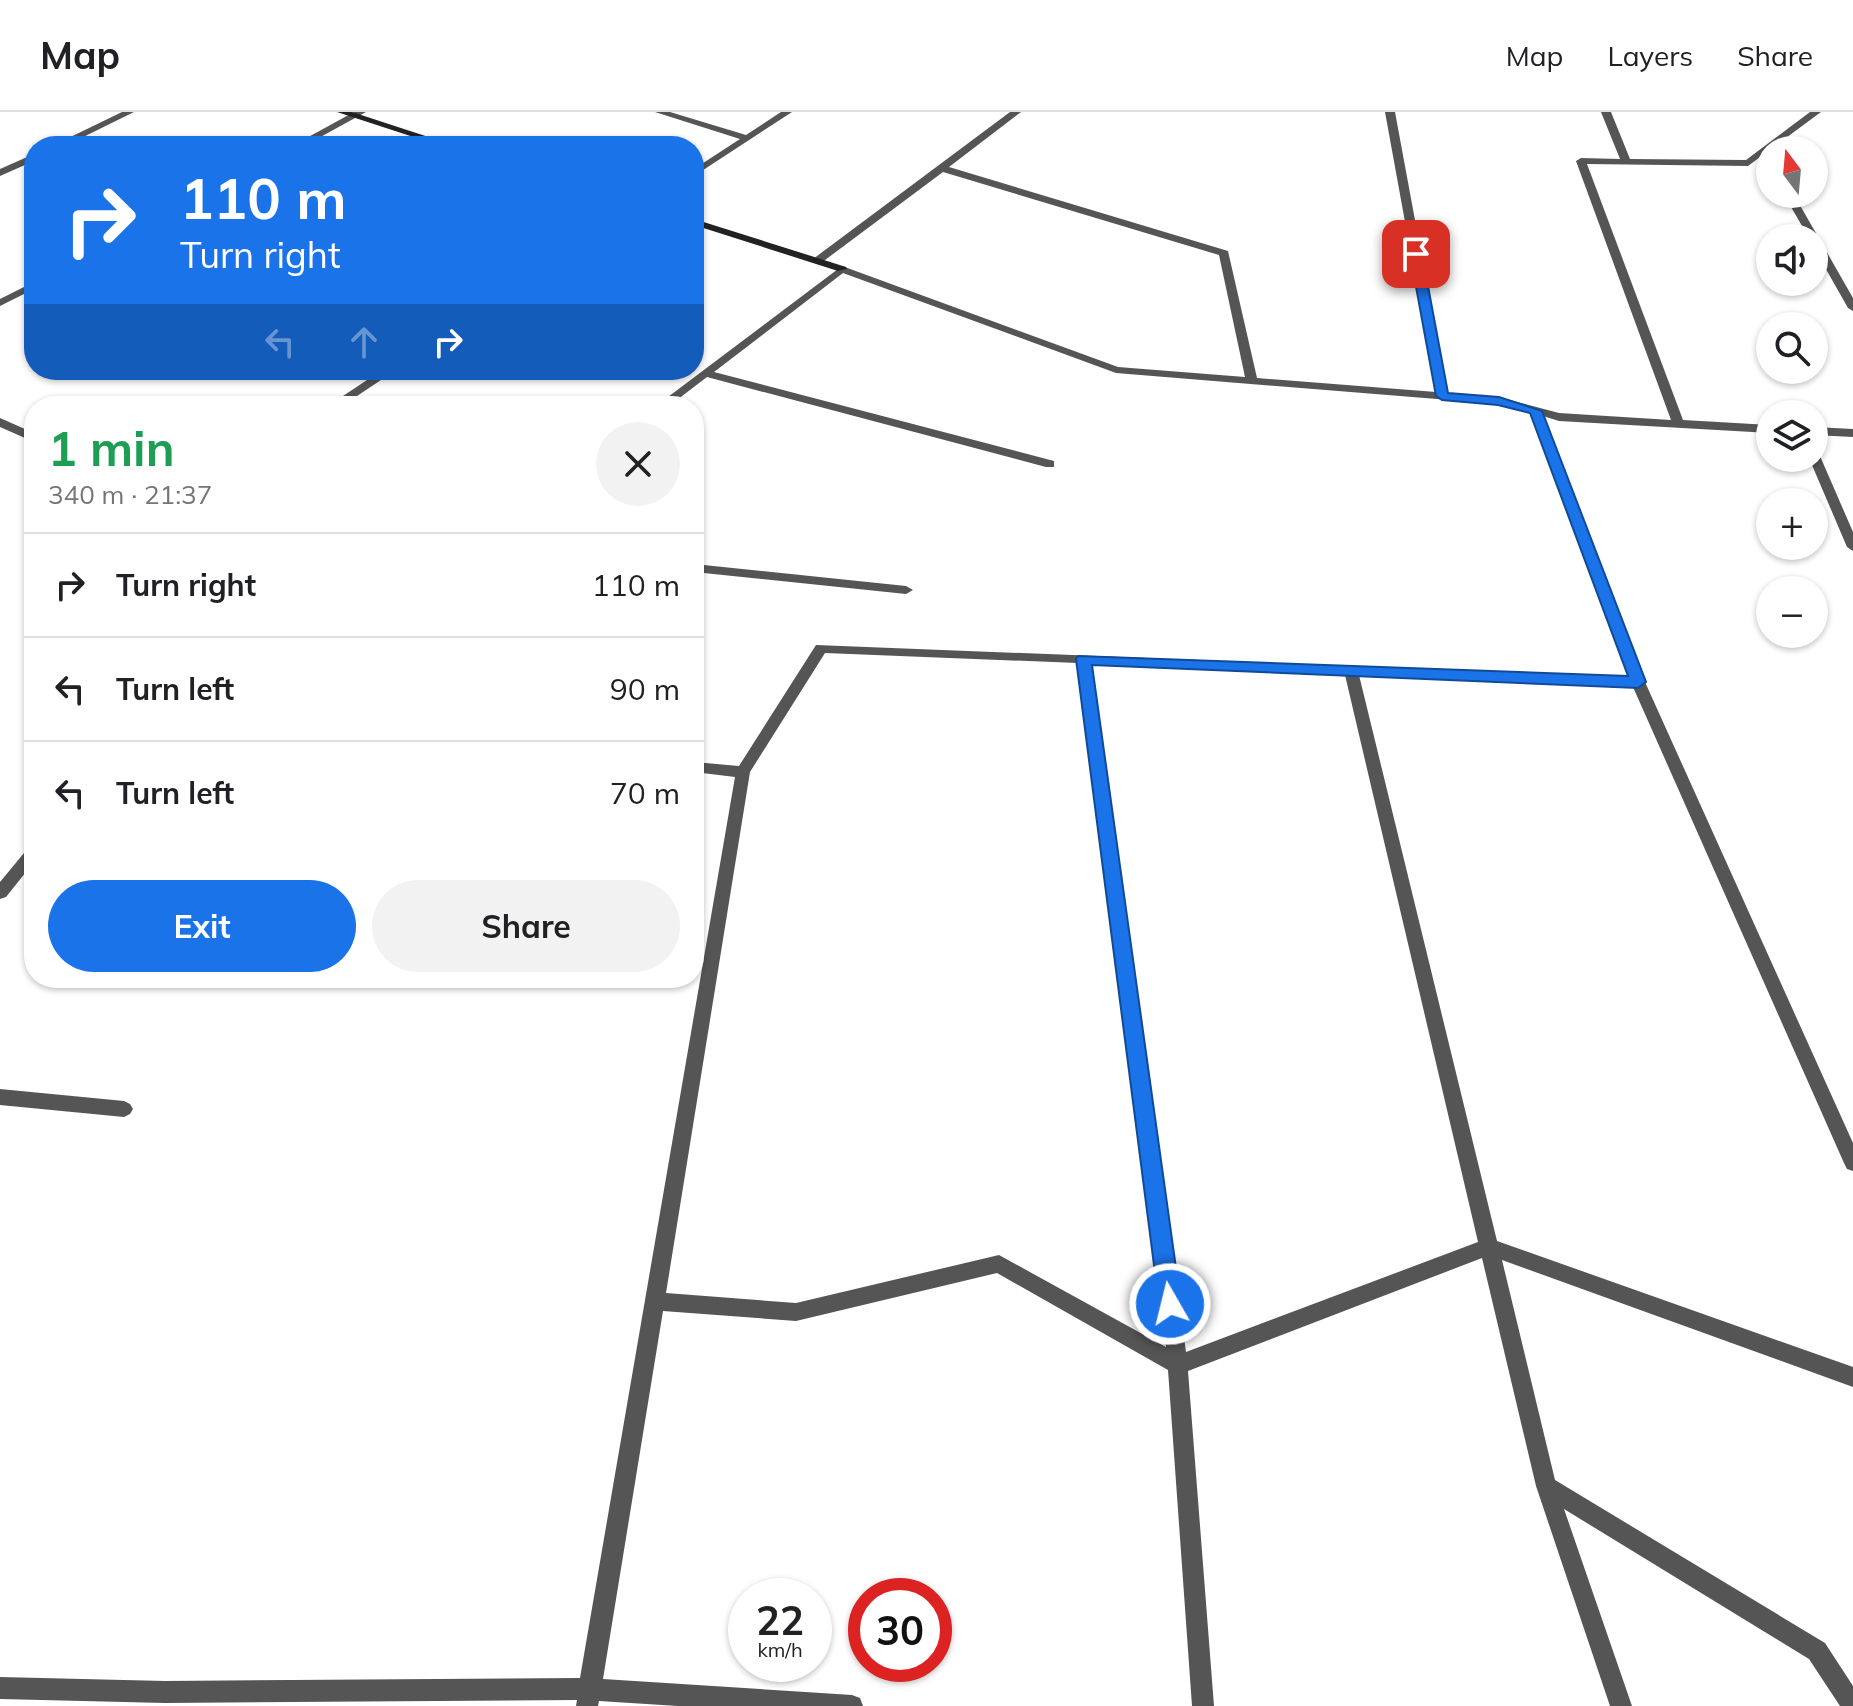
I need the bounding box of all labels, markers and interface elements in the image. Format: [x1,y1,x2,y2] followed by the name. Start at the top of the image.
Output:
[40,31,120,79] text: Map
[1506,38,1563,73] text: Map
[1607,38,1693,73] text: Layers
[1737,38,1813,73] text: Share
[1756,136,1828,208] north arrow
[1756,136,1828,648] map controls
[180,163,347,233] text: 110 m
[48,168,152,272] icon: right
[1382,220,1450,288] pin
[1756,224,1828,296] button: sound
[180,232,341,277] text: Turn right
[1394,232,1438,276] icon: arrive
[1756,312,1828,384] button: search
[258,320,302,364] icon: left
[342,320,386,364] icon: ahead
[426,320,470,364] icon: right
[1756,400,1828,472] button: layers
[48,418,175,478] text: 1 min
[596,422,680,506] button: close
[48,478,212,511] text: 340 m · 21:37
[1756,488,1828,560] button: +
[48,563,92,607] icon: right
[116,566,256,604] text: Turn right
[592,566,680,604] text: 110 m
[1756,576,1828,648] button: −
[48,667,92,711] icon: left
[116,670,234,708] text: Turn left
[610,670,680,708] text: 90 m
[48,771,92,815] icon: left
[116,774,234,812] text: Turn left
[610,774,680,812] text: 70 m
[48,880,356,972] button: Exit
[372,880,680,972] button: Share
[1128,1262,1212,1346] position arrow
[848,1578,952,1682] speed limit sign: 30
[756,1595,804,1645] text: 22
[757,1637,803,1662] text: km/h

